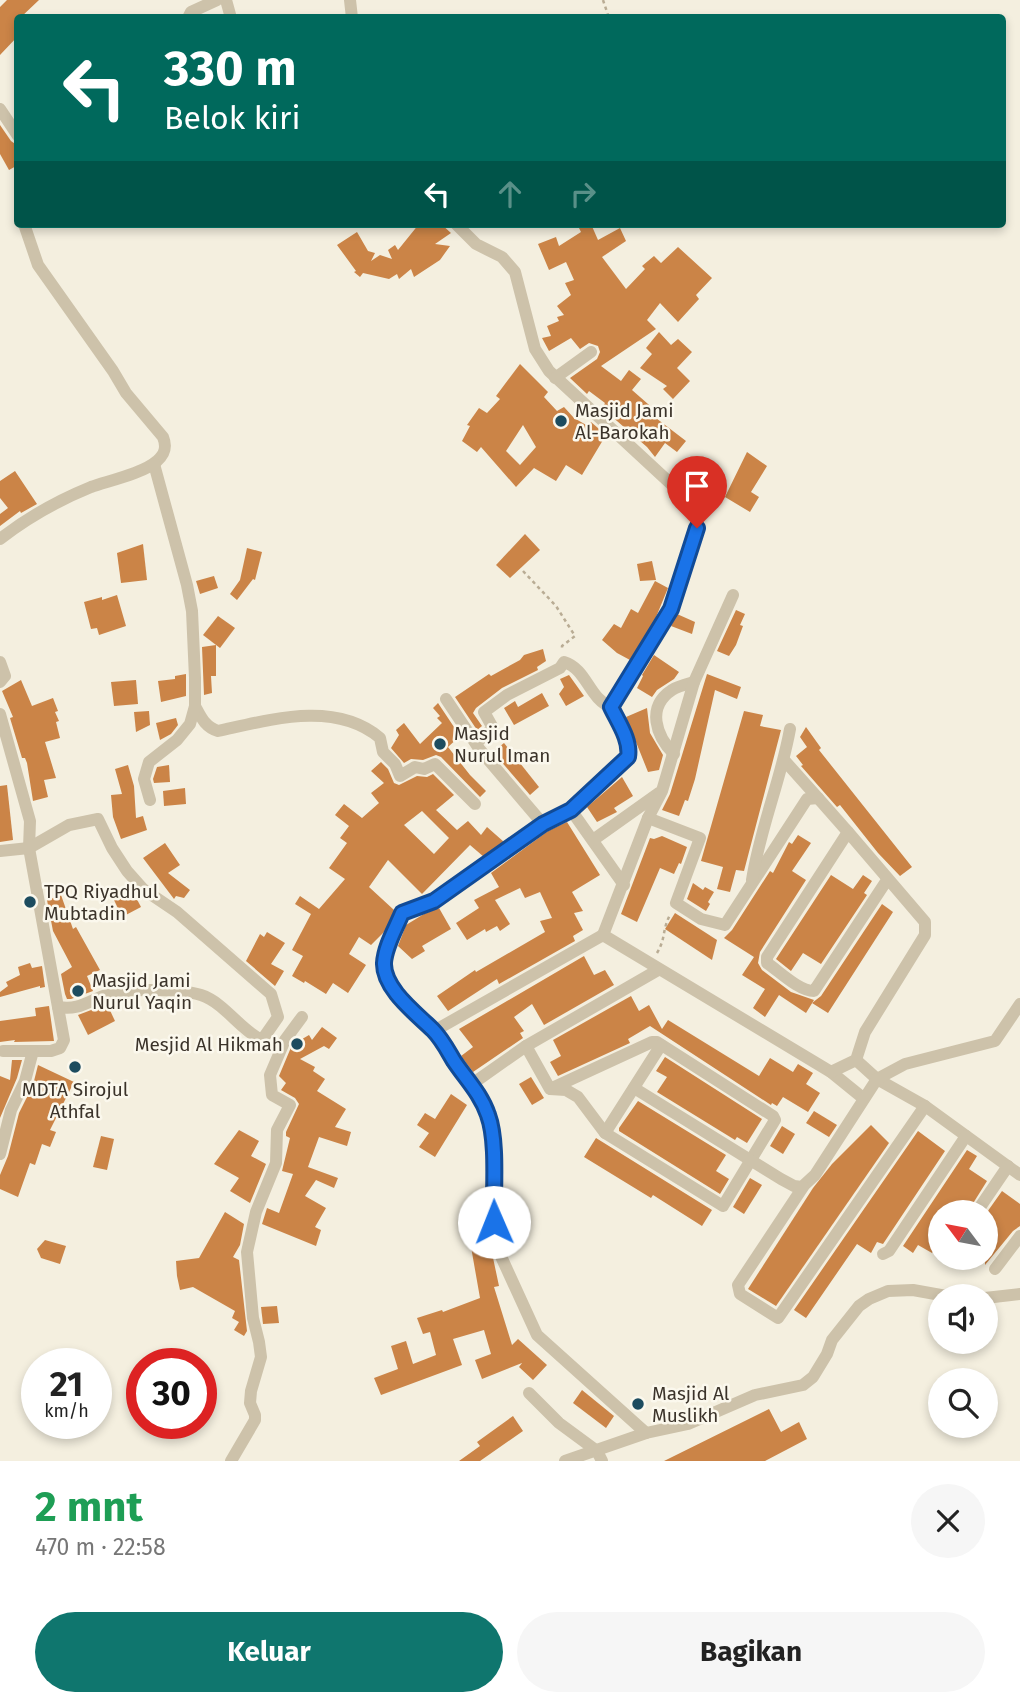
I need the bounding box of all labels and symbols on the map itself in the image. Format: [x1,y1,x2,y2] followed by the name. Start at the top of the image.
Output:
[575,399,674,444] place label: Masjid Jami Al-Barokah
[553,413,569,429] marker: Masjid Jami Al-Barokah
[667,456,727,528] pin
[454,722,550,767] place label: Masjid Nurul Iman
[432,736,448,752] marker: Masjid Nurul Iman
[44,880,159,925] place label: TPQ Riyadhul Mubtadin
[22,894,38,910] marker: TPQ Riyadhul Mubtadin
[92,969,192,1014] place label: Masjid Jami Nurul Yaqin
[70,983,86,999] marker: Masjid Jami Nurul Yaqin
[135,1033,283,1056] place label: Mesjid Al Hikmah
[289,1036,305,1052] marker: Mesjid Al Hikmah
[67,1059,83,1075] marker: MDTA Sirojul Athfal
[22,1078,129,1123] place label: MDTA Sirojul Athfal
[457,1185,531,1259] position arrow
[928,1200,998,1270] north arrow
[126,1348,217,1439] speed limit sign: 30
[652,1382,730,1427] place label: Masjid Al Muslikh
[630,1396,646,1412] marker: Masjid Al Muslikh

